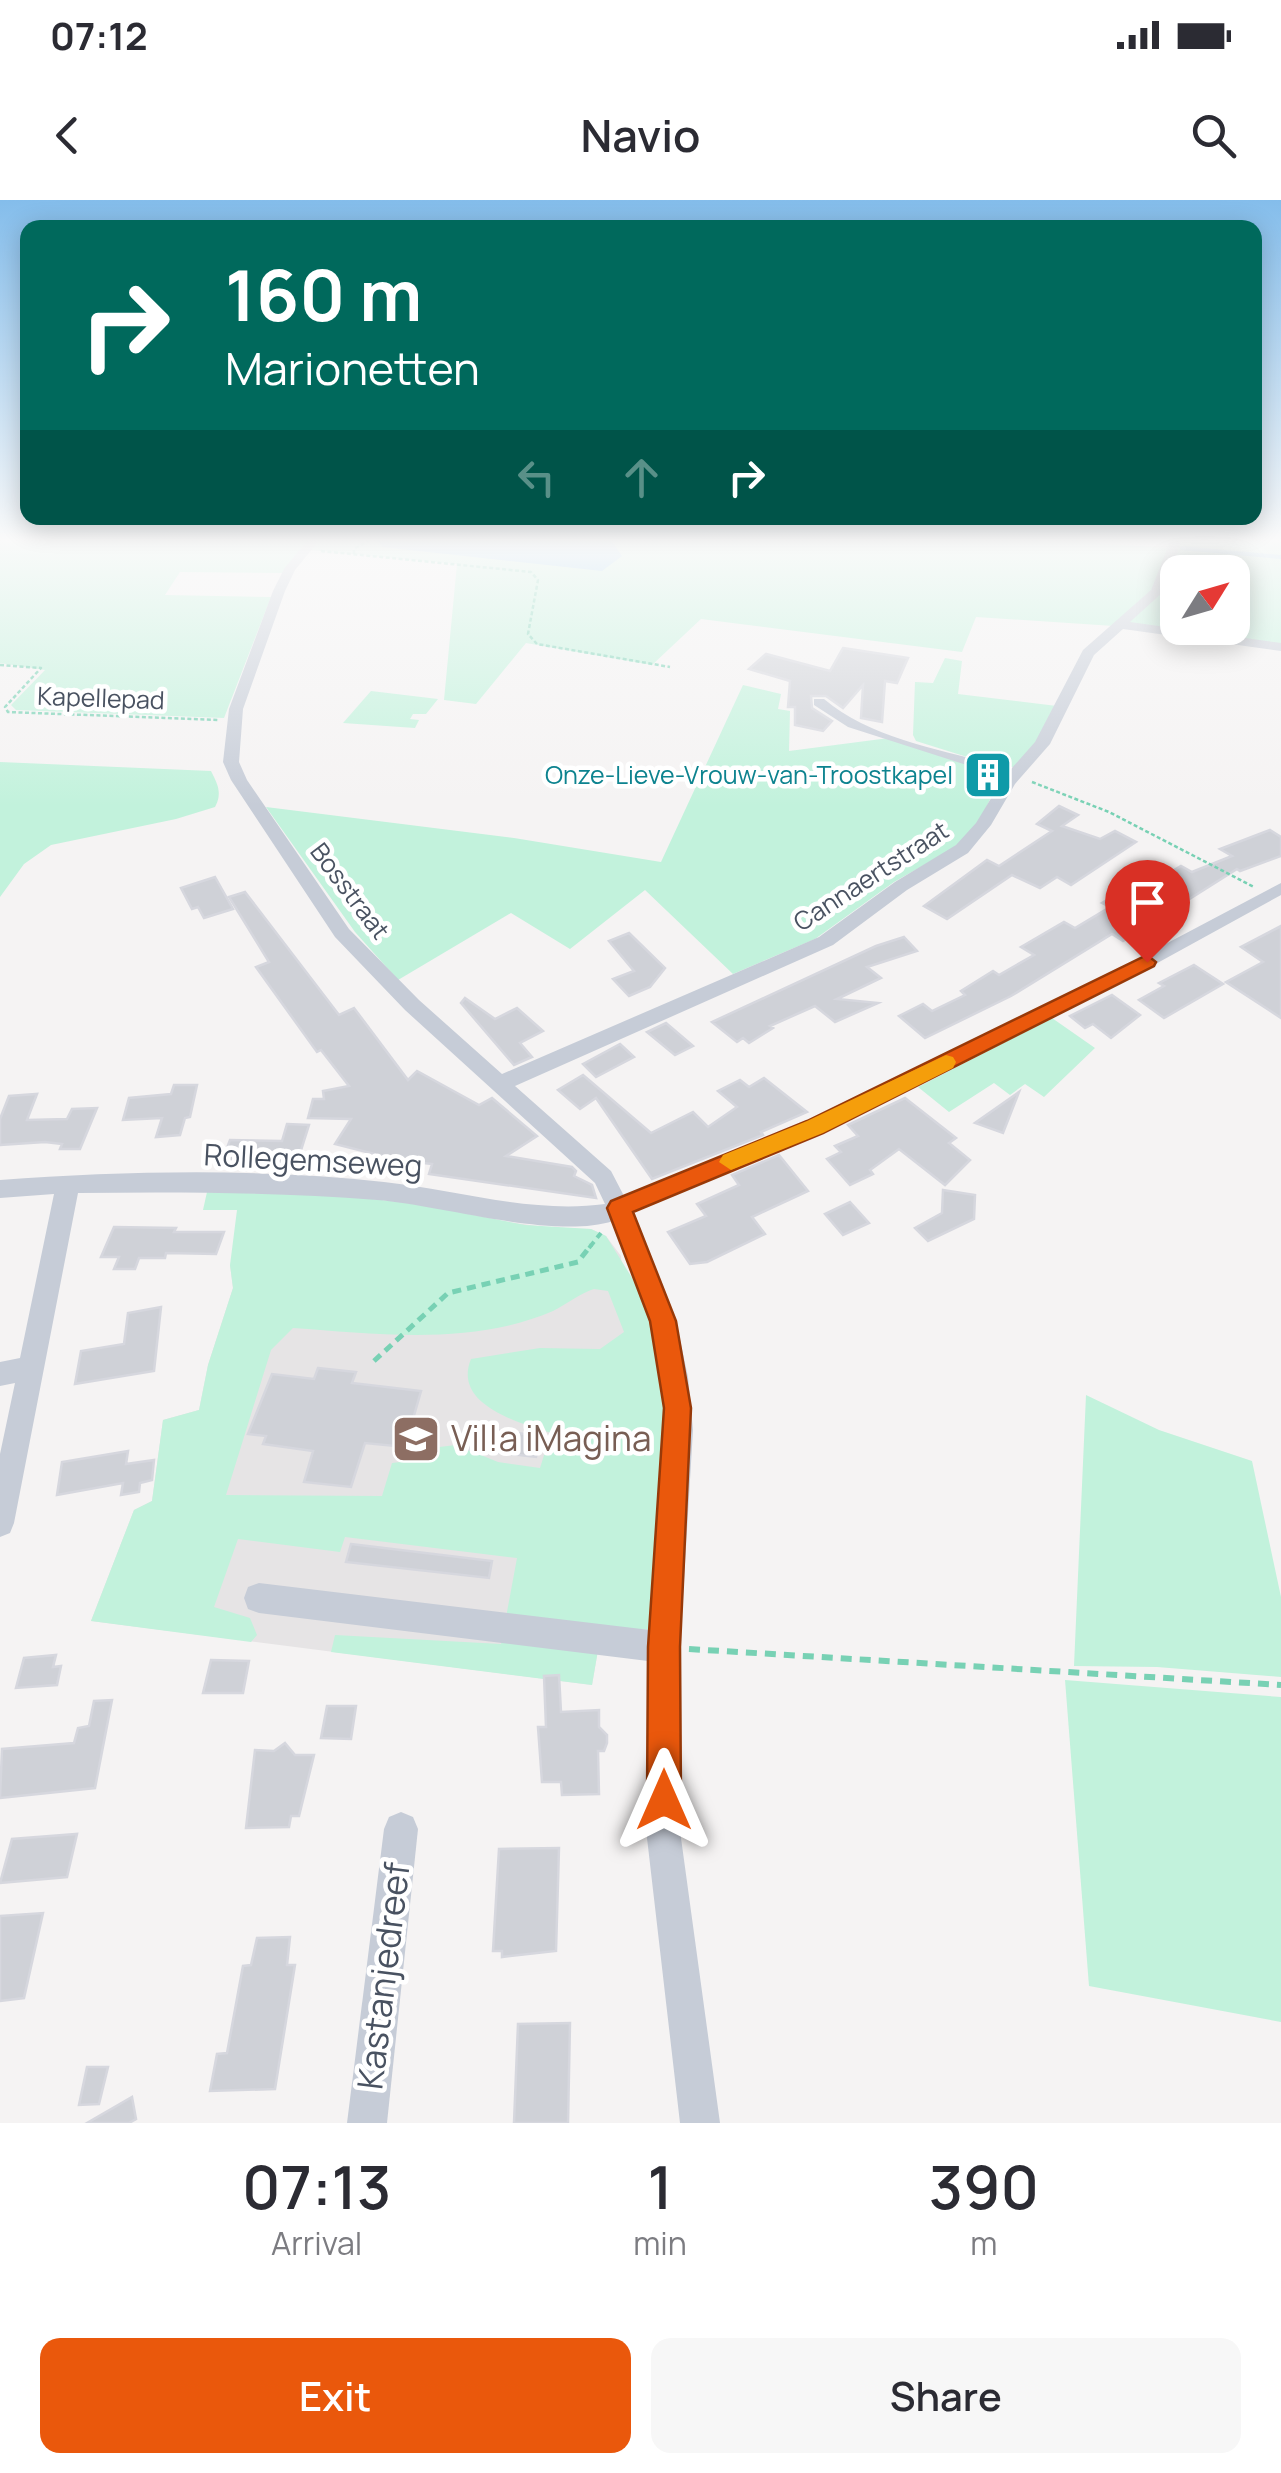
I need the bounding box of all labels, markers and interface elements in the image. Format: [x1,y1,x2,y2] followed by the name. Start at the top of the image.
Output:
[50,9,148,61] text: 07:12
[580,104,701,166] text: Navio
[40,108,95,163] icon: back
[1186,108,1241,163] icon: search
[225,246,422,342] text: 160 m
[60,260,190,390] icon: right
[225,337,480,399] text: Marionetten
[509,450,564,505] icon: left
[614,450,669,505] icon: ahead
[719,450,774,505] icon: right
[1160,555,1250,645] north arrow
[1160,555,1250,645] map controls
[37,678,165,717] street label: Kapellepad
[962,749,1014,801] building icon: Onze-Lieve-Vrouw-van-Troostkapel
[545,757,953,792] place label: Onze-Lieve-Vrouw-van-Troostkapel
[786,812,955,939] street label: Cannaertstraat
[303,835,398,946] street label: Bosstraat
[1105,860,1190,963] pin
[1120,875,1175,930] icon: arrive
[203,1133,423,1186] street label: Rollegemseweg
[390,1413,442,1465] school or university icon: Vil!a iMagina
[451,1414,651,1462] place label: Vil!a iMagina
[612,1748,716,1852] position arrow
[345,1859,421,2092] street label: Kastanjedreef
[242,2145,391,2227] text: 07:13
[647,2145,673,2227] text: 1
[929,2145,1039,2227] text: 390
[271,2221,362,2265] text: Arrival
[633,2221,687,2265] text: min
[970,2221,998,2265] text: m
[40,2338,631,2453] button: Exit
[651,2338,1241,2453] button: Share

